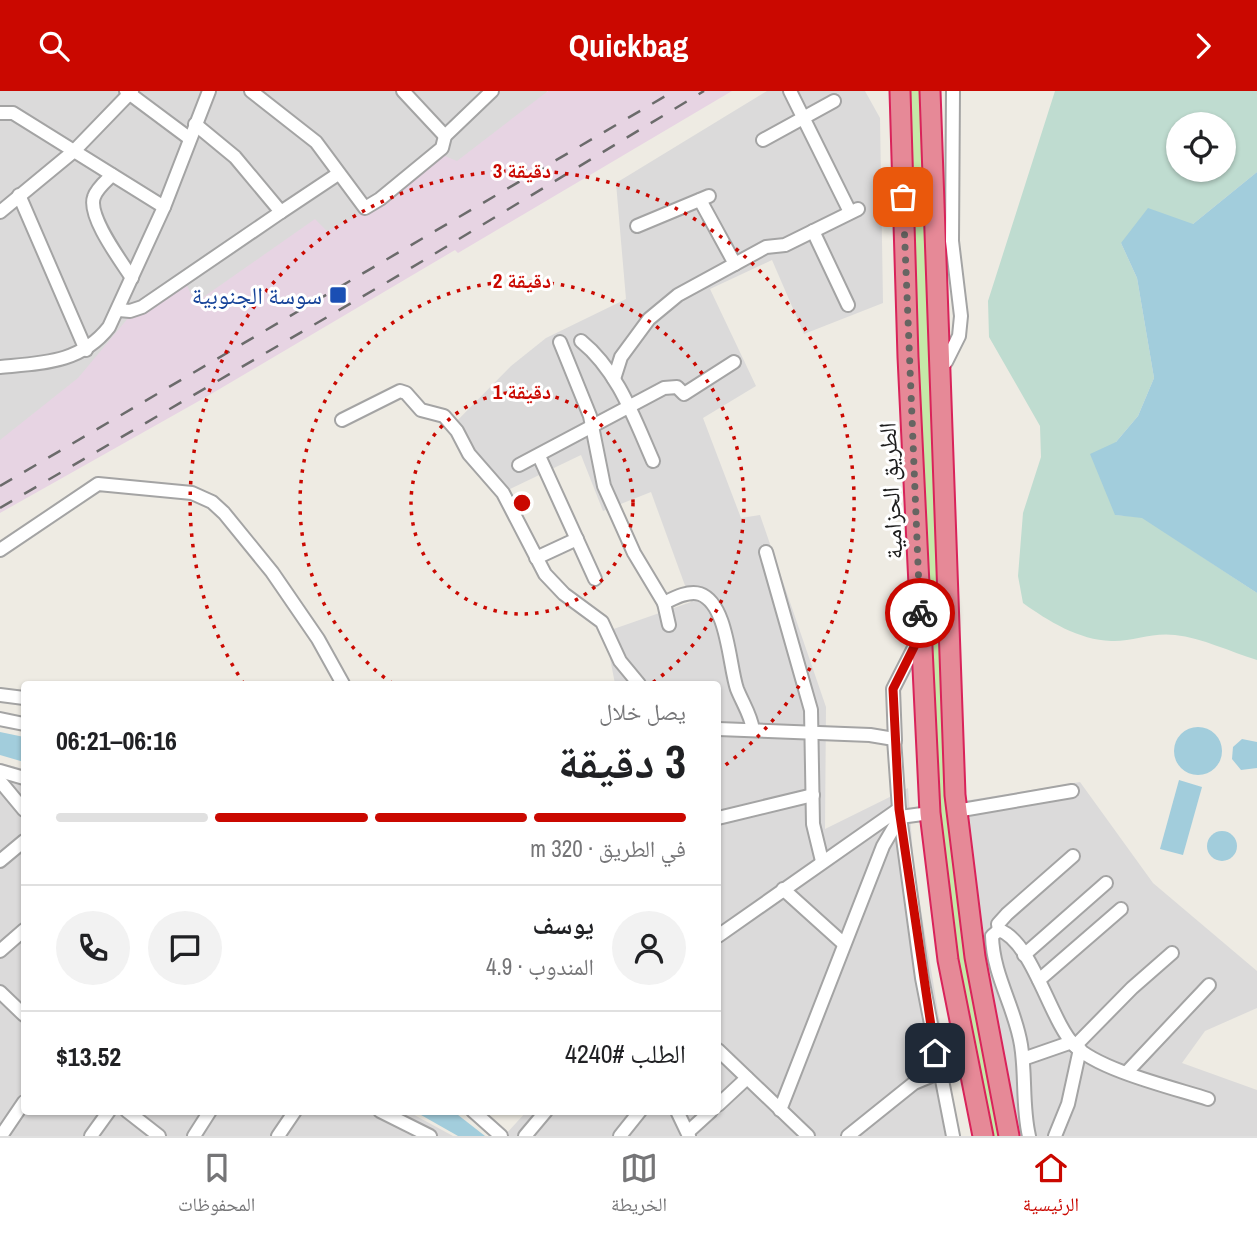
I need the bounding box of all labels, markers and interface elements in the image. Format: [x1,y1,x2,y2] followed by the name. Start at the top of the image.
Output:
[569,24,688,67] text: Quickbag
[35,27,73,65] icon: search
[1184,27,1222,65] icon: forward
[1166,112,1236,182] map controls
[1166,112,1236,182] button: locate
[493,156,551,185] text: 3 دقيقة
[873,167,933,227] pin
[884,178,922,216] icon: bag
[493,266,551,295] text: 2 دقيقة
[192,279,322,311] place label: سوسة الجنوبية
[328,285,348,305] marker: سوسة الجنوبية
[493,377,551,406] text: 1 دقيقة
[870,422,910,560] street label: الطريق الحزامية
[510,491,534,515] centre of rings
[885,578,955,648] courier
[901,594,939,632] icon: bike
[599,696,686,727] text: يصل خلال
[56,723,177,758] text: 06:16–06:21
[558,730,686,792] text: 3 دقيقة
[530,833,686,864] text: في الطريق · 320 m
[533,907,594,942] text: يوسف
[56,911,130,985] button: phone
[148,911,222,985] button: chat
[612,911,686,985] button: person
[486,951,594,982] text: المندوب · 4.9
[905,1023,965,1083] pin
[916,1034,954,1072] icon: home
[565,1036,686,1071] text: الطلب #4240
[56,1039,121,1074] text: $13.52
[178,1149,255,1223] tab: المحفوظات
[611,1149,667,1223] tab: الخريطة
[1023,1149,1079,1223] tab: الرئيسية

